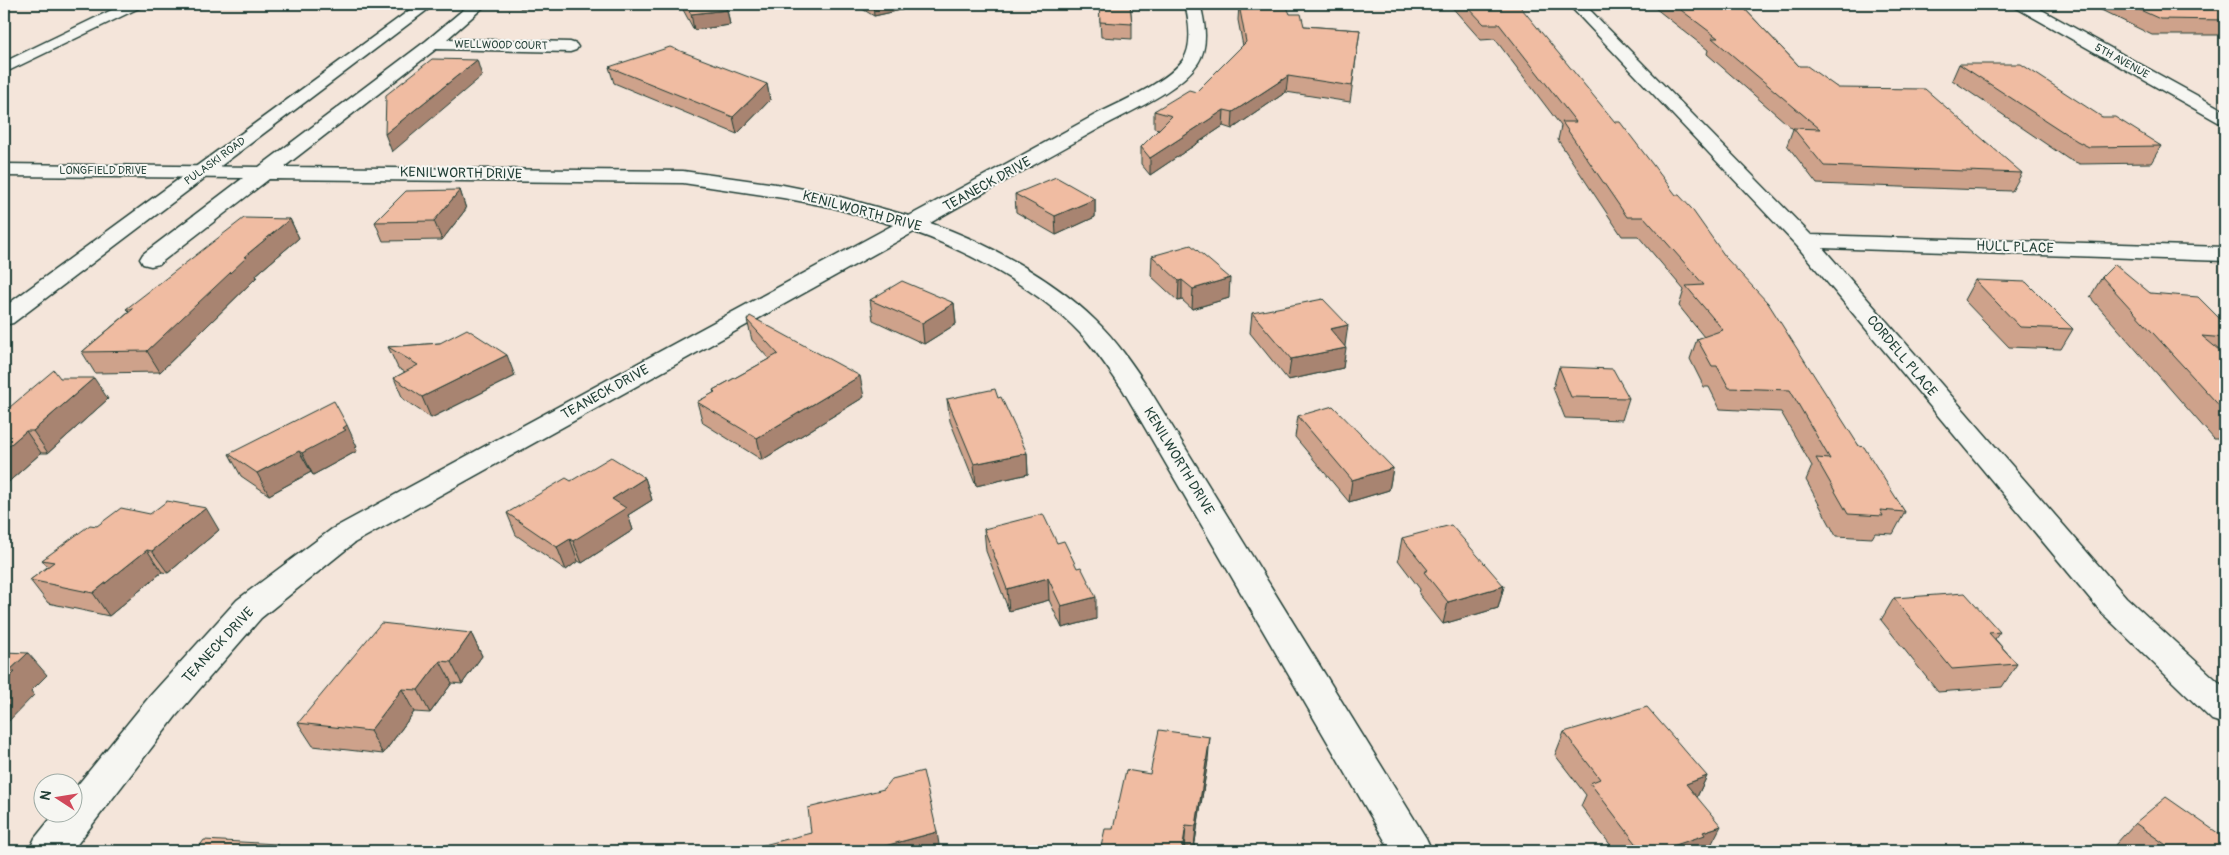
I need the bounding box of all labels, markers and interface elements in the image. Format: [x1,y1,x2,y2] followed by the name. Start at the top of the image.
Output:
[454,38,548,52] street label: WELLWOOD COURT
[2093,41,2152,81] street label: 5TH AVENUE
[182,134,248,188] street label: PULASKI ROAD
[940,153,1034,215] street label: TEANECK DRIVE
[400,163,522,183] street label: KENILWORTH DRIVE
[59,164,147,177] street label: LONGFIELD DRIVE
[801,187,923,235] street label: KENILWORTH DRIVE
[1976,237,2054,257] street label: HULL PLACE
[1863,312,1941,400] street label: CORDELL PLACE
[558,361,652,423] street label: TEANECK DRIVE
[1140,404,1218,518] street label: KENILWORTH DRIVE
[179,604,257,686] street label: TEANECK DRIVE
[32,772,82,822] north arrow
[36,789,55,802] text: N

